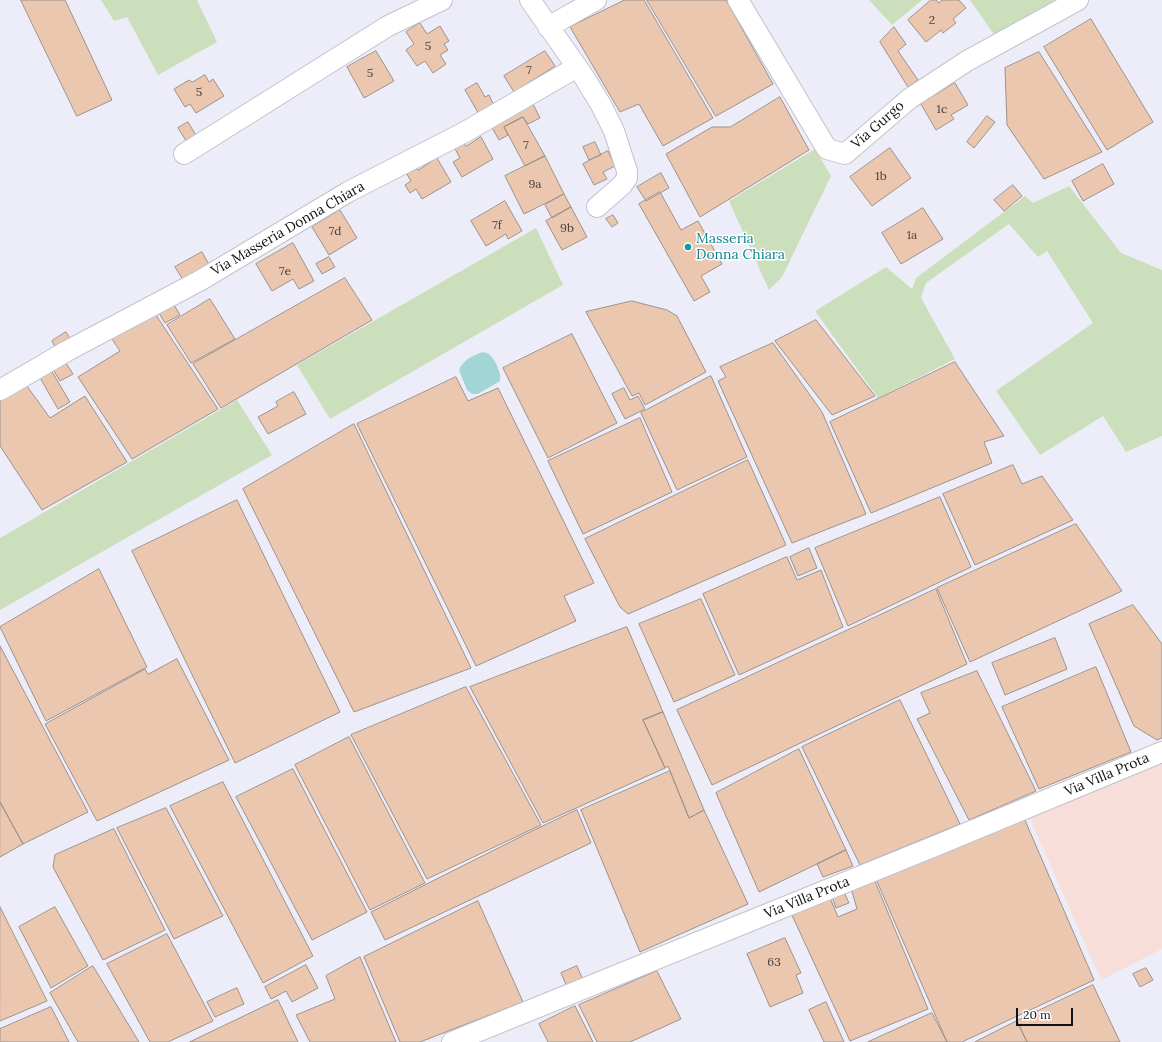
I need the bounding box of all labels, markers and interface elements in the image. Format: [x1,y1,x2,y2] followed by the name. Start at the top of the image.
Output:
[929,14,935,28] house number: 2
[425,40,431,54] house number: 5
[526,64,532,78] house number: 7
[367,67,373,81] house number: 5
[196,86,202,100] house number: 5
[848,97,908,153] street label: Via Gurgo
[937,103,947,117] house number: 1c
[523,139,529,153] house number: 7
[875,170,887,184] house number: 1b
[208,178,368,280] street label: Via Masseria Donna Chiara
[528,178,542,192] house number: 9a
[492,219,502,233] house number: 7f
[560,222,574,236] house number: 9b
[329,225,341,239] house number: 7d
[907,229,917,243] house number: 1a
[696,231,785,264] place label: Masseria Donna Chiara
[683,242,693,252] marker: Masseria Donna Chiara
[279,265,291,279] house number: 7e
[1062,750,1152,800] street label: Via Villa Prota
[762,873,852,923] street label: Via Villa Prota
[767,956,781,970] house number: 63
[1018,1000,1075,1026] scale bar
[1023,1007,1051,1022] text: 20 m

